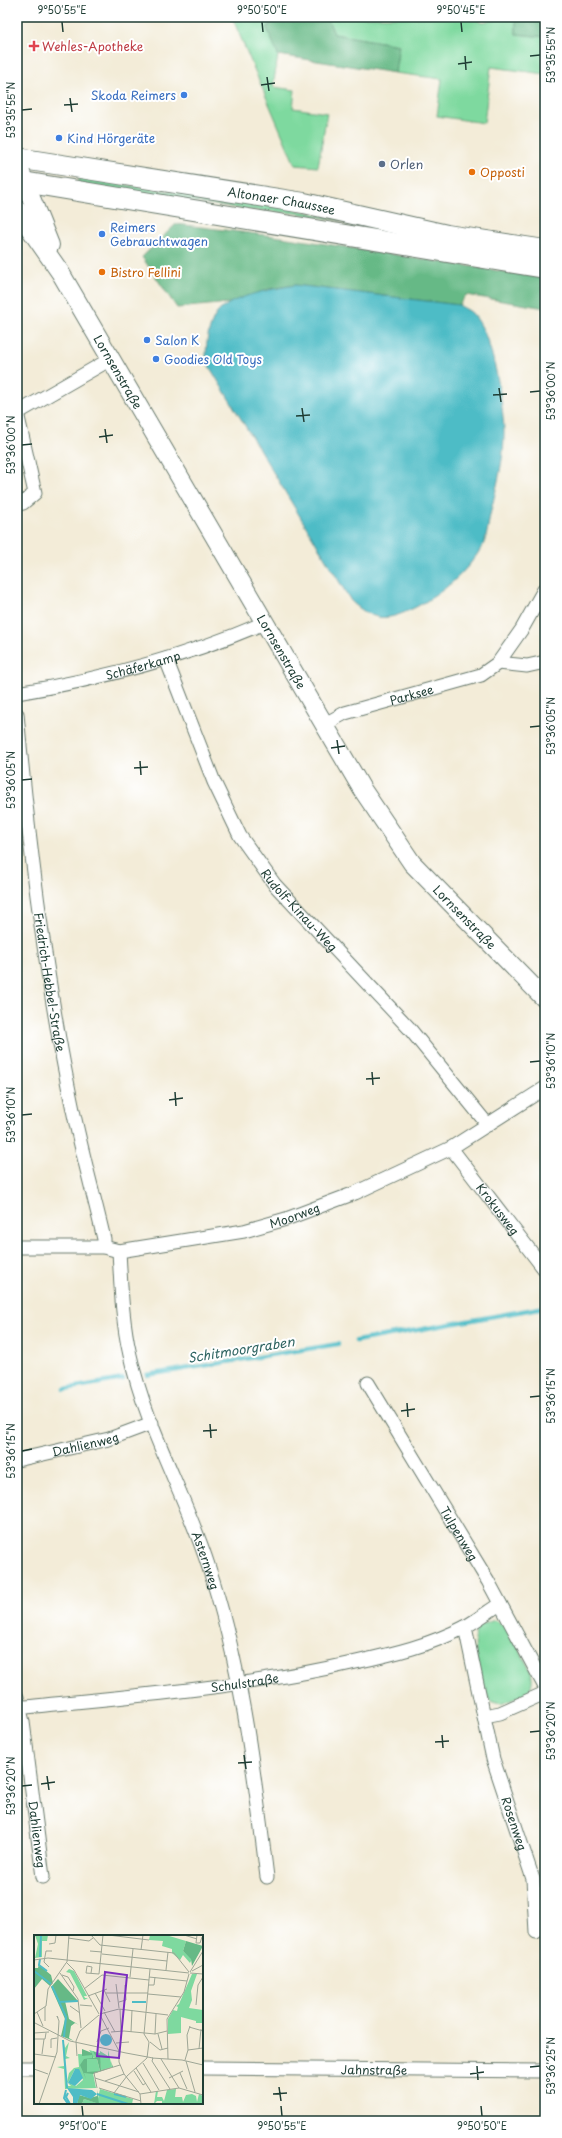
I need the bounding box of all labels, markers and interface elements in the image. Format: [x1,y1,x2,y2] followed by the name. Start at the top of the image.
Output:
[37,2,87,17] text: 9°50'55"E
[237,2,287,17] text: 9°50'50"E
[436,2,486,17] text: 9°50'45"E
[543,26,558,83] text: 53°35'55"N
[42,37,144,55] place label: Wehles-Apotheke
[29,41,39,51] marker: Wehles-Apotheke
[3,81,18,138] text: 53°35'55"N
[91,86,177,104] place label: Skoda Reimers
[179,90,189,100] marker: Skoda Reimers
[67,129,155,147] place label: Kind Hörgeräte
[54,133,64,143] marker: Kind Hörgeräte
[390,155,423,173] place label: Orlen
[377,159,387,169] marker: Orlen
[480,163,525,181] place label: Opposti
[467,167,477,177] marker: Opposti
[226,182,337,219] street label: Altonaer Chaussee
[110,218,208,250] place label: Reimers Gebrauchtwagen
[97,229,107,239] marker: Reimers Gebrauchtwagen
[110,263,181,281] place label: Bistro Fellini
[97,267,107,277] marker: Bistro Fellini
[89,331,147,412] street label: Lornsenstraße
[155,331,199,349] place label: Salon K
[142,335,152,345] marker: Salon K
[164,350,262,368] place label: Goodies Old Toys
[151,354,161,364] marker: Goodies Old Toys
[543,361,558,421] text: 53°36'00"N
[3,415,18,475] text: 53°36'00"N
[253,611,311,692] street label: Lornsenstraße
[104,646,183,684] street label: Schäferkamp
[388,680,436,709] street label: Parksee
[543,697,558,755] text: 53°36'05"N
[3,751,18,809] text: 53°36'05"N
[257,865,342,955] street label: Rudolf-Kinau-Weg
[429,881,500,953] street label: Lornsenstraße
[30,911,70,1053] street label: Friedrich-Hebbel-Straße
[543,1033,558,1089] text: 53°36'10"N
[3,1087,18,1143] text: 53°36'10"N
[472,1179,524,1239] street label: Krokusweg
[267,1198,322,1232] street label: Moorweg
[186,1331,297,1367] water label: Schitmoorgraben
[543,1368,558,1424] text: 53°36'15"N
[3,1423,18,1479] text: 53°36'15"N
[50,1427,121,1461] street label: Dahlienweg
[436,1503,483,1564] street label: Tulpenweg
[188,1529,224,1592] street label: Asternweg
[209,1669,280,1696] street label: Schulstraße
[543,1701,558,1761] text: 53°36'20"N
[3,1756,18,1816] text: 53°36'20"N
[497,1794,532,1853] street label: Rosenweg
[24,1799,51,1869] street label: Dahlienweg
[34,1935,203,2104] inset map
[543,2037,558,2095] text: 53°36'25"N
[341,2060,407,2079] street label: Jahnstraße
[59,2118,107,2133] text: 9°51'00"E
[257,2118,307,2133] text: 9°50'55"E
[457,2118,507,2133] text: 9°50'50"E

